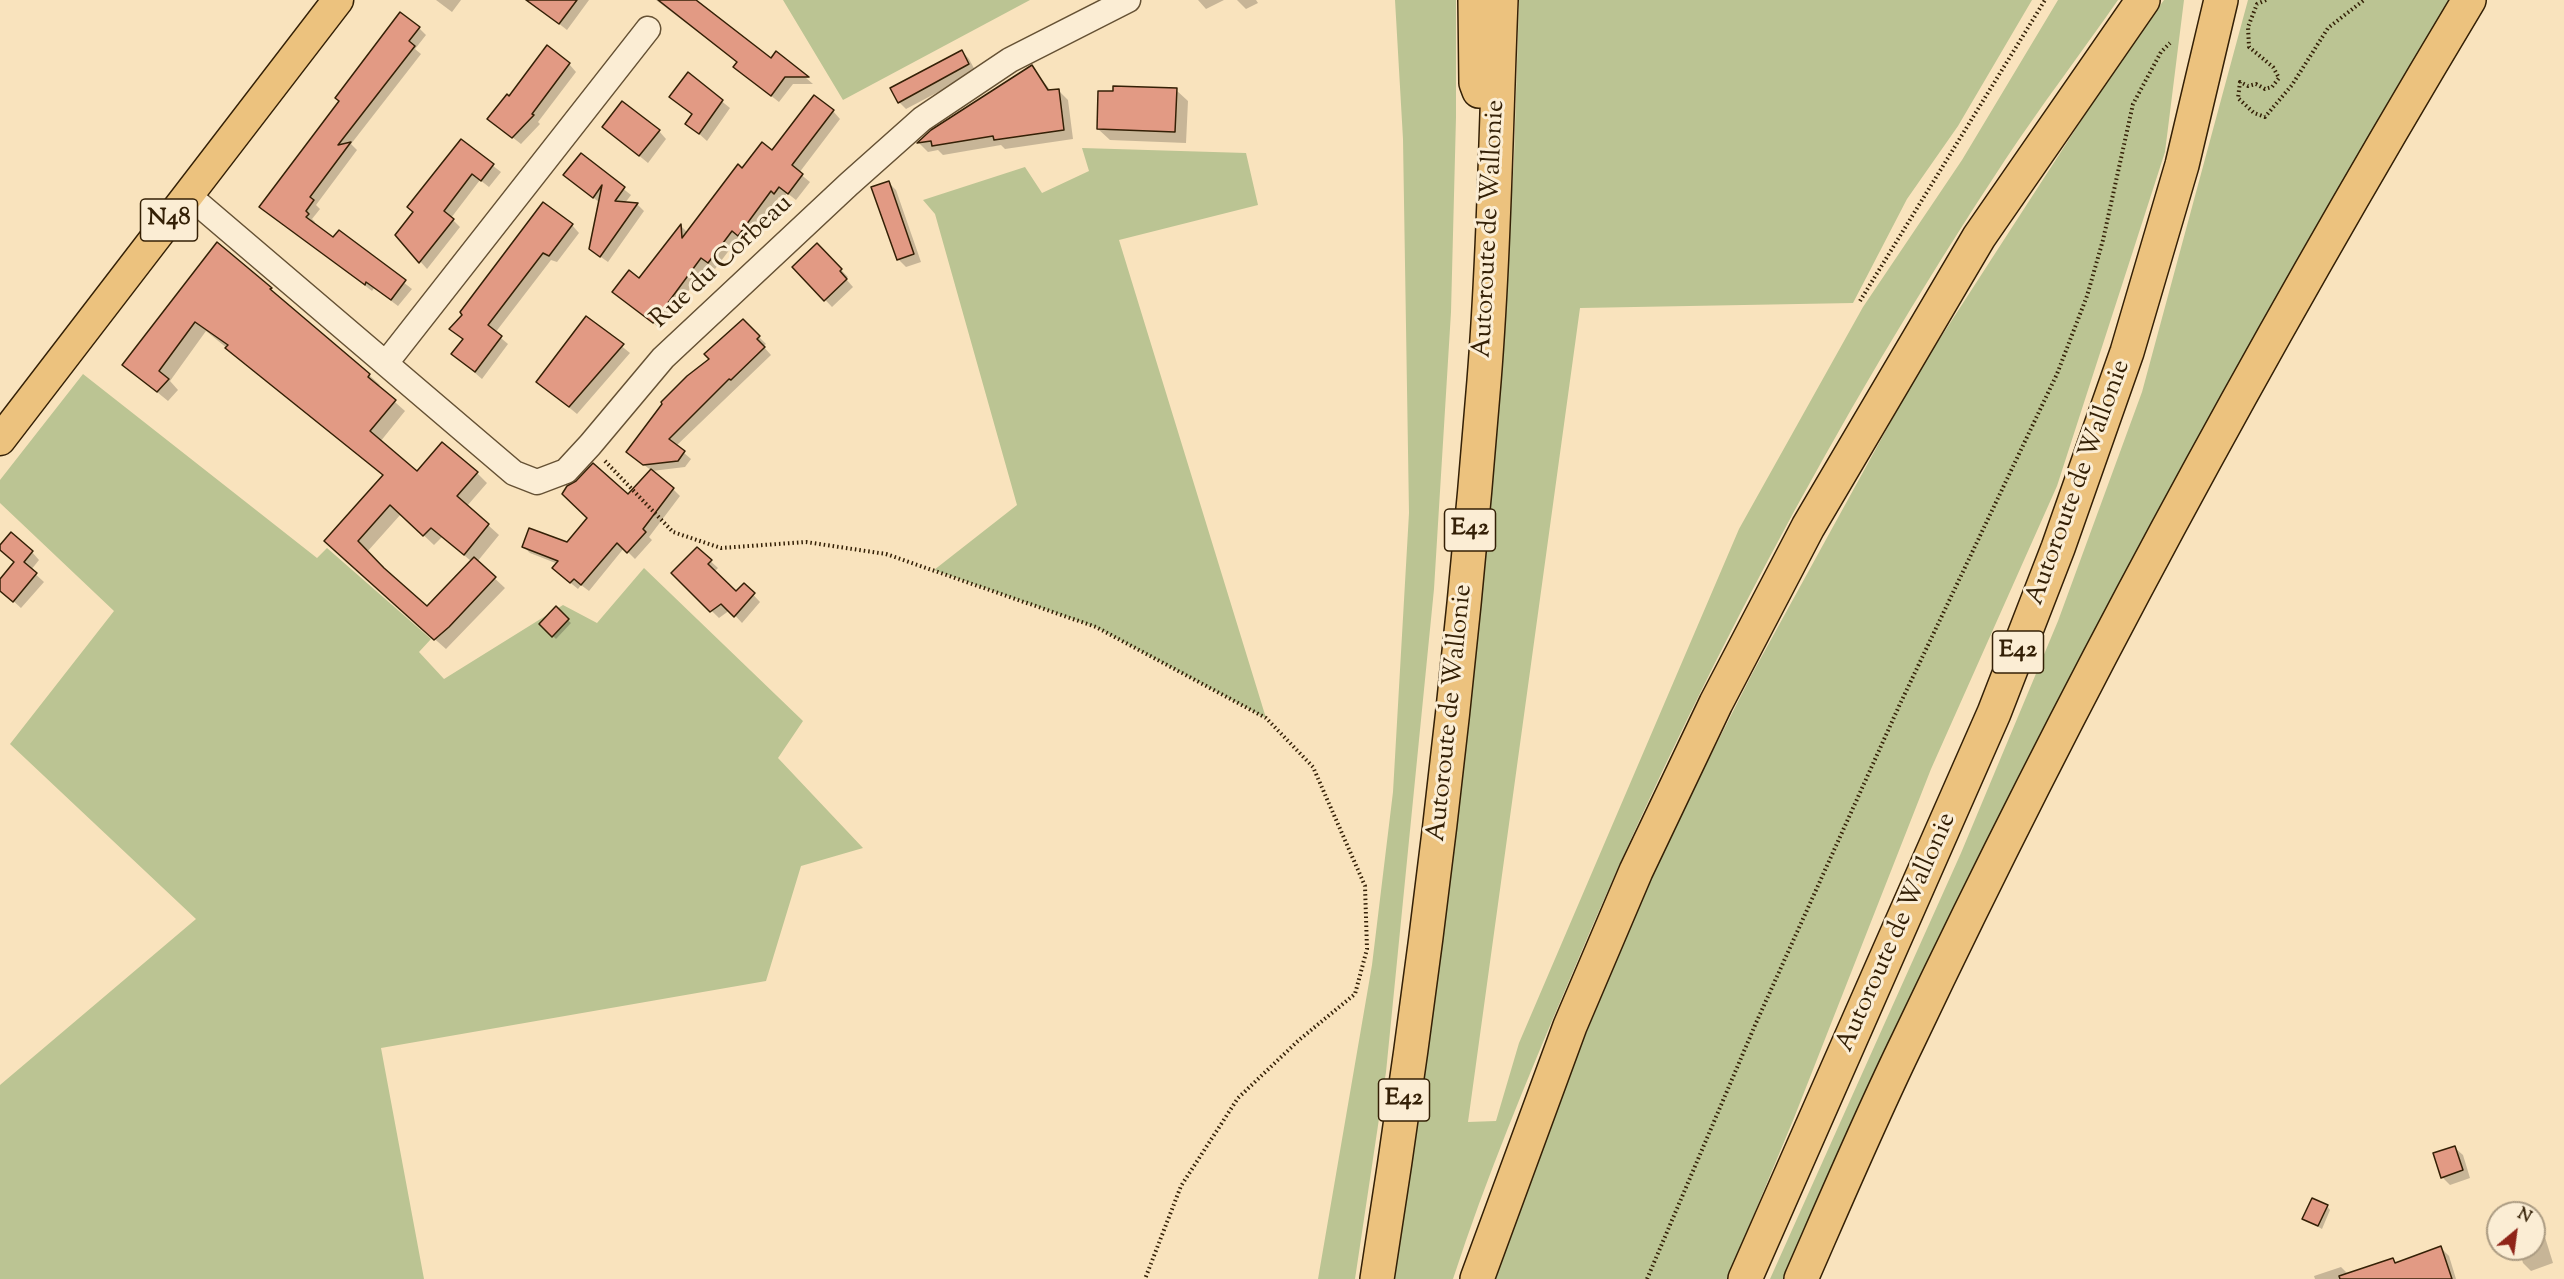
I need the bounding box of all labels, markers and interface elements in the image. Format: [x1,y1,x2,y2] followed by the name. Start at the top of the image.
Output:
[1469,99,1513,359] street label: Autoroute de Wallonie
[646,189,800,337] street label: Rue du Corbeau
[140,199,198,241] road number: N48
[2021,356,2139,610] street label: Autoroute de Wallonie
[1444,509,1496,551] road number: E42
[1423,583,1481,843] street label: Autoroute de Wallonie
[1992,631,2044,673] road number: E42
[1831,809,1965,1057] street label: Autoroute de Wallonie
[1378,1079,1430,1121] road number: E42
[2486,1201,2546,1261] north arrow
[2513,1203,2535,1230] text: N

